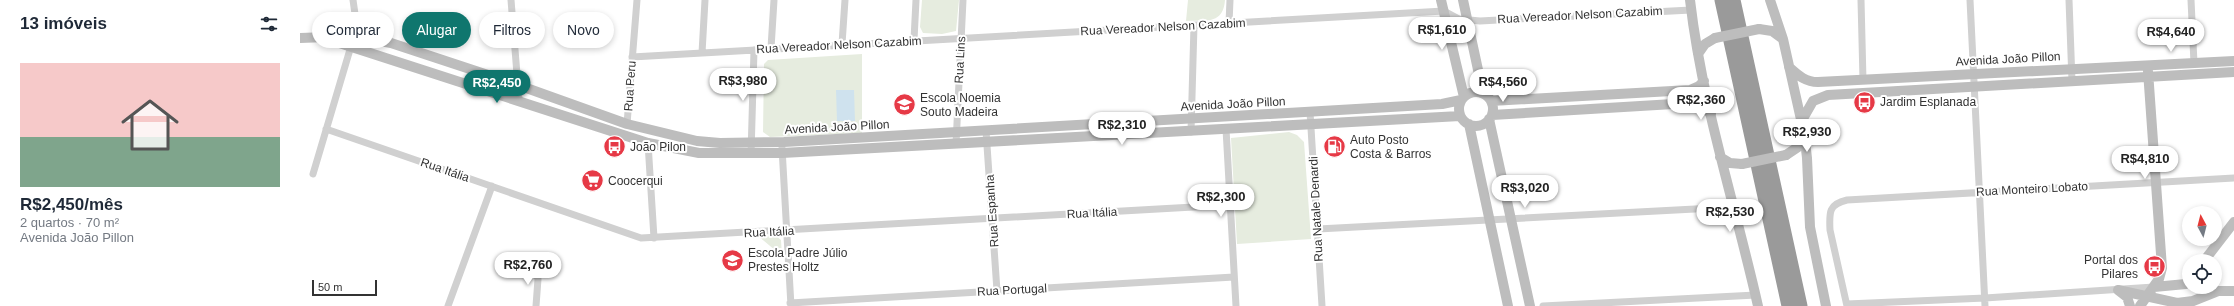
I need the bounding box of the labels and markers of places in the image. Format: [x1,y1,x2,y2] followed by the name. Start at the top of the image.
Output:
[1405,17,1479,51] pin: R$1,610
[2134,19,2208,53] pin: R$4,640
[706,68,780,102] pin: R$3,980
[1466,69,1540,103] pin: R$4,560
[460,70,534,104] pin: R$2,450
[1664,87,1738,121] pin: R$2,360
[1852,89,1878,115] bus stop icon: Jardim Esplanada
[920,91,1001,119] place label: Escola Noemia Souto Madeira
[892,92,918,118] school or university icon: Escola Noemia Souto Madeira
[1880,95,1976,109] place label: Jardim Esplanada
[1085,112,1159,146] pin: R$2,310
[1770,119,1844,153] pin: R$2,930
[1350,133,1431,161] place label: Auto Posto Costa & Barros
[602,134,628,160] bus stop icon: João Pilon
[1321,134,1347,160] fuel station icon: Auto Posto Costa & Barros
[630,140,686,154] place label: João Pilon
[2108,146,2182,180] pin: R$4,810
[580,168,606,194] supermarket icon: Coocerqui
[608,174,663,188] place label: Coocerqui
[1488,175,1562,209] pin: R$3,020
[1184,184,1258,218] pin: R$2,300
[1693,199,1767,233] pin: R$2,530
[748,246,848,274] place label: Escola Padre Júlio Prestes Holtz
[719,247,745,273] school or university icon: Escola Padre Júlio Prestes Holtz
[491,252,565,286] pin: R$2,760
[2084,253,2138,281] place label: Portal dos Pilares
[2141,254,2167,280] bus stop icon: Portal dos Pilares

